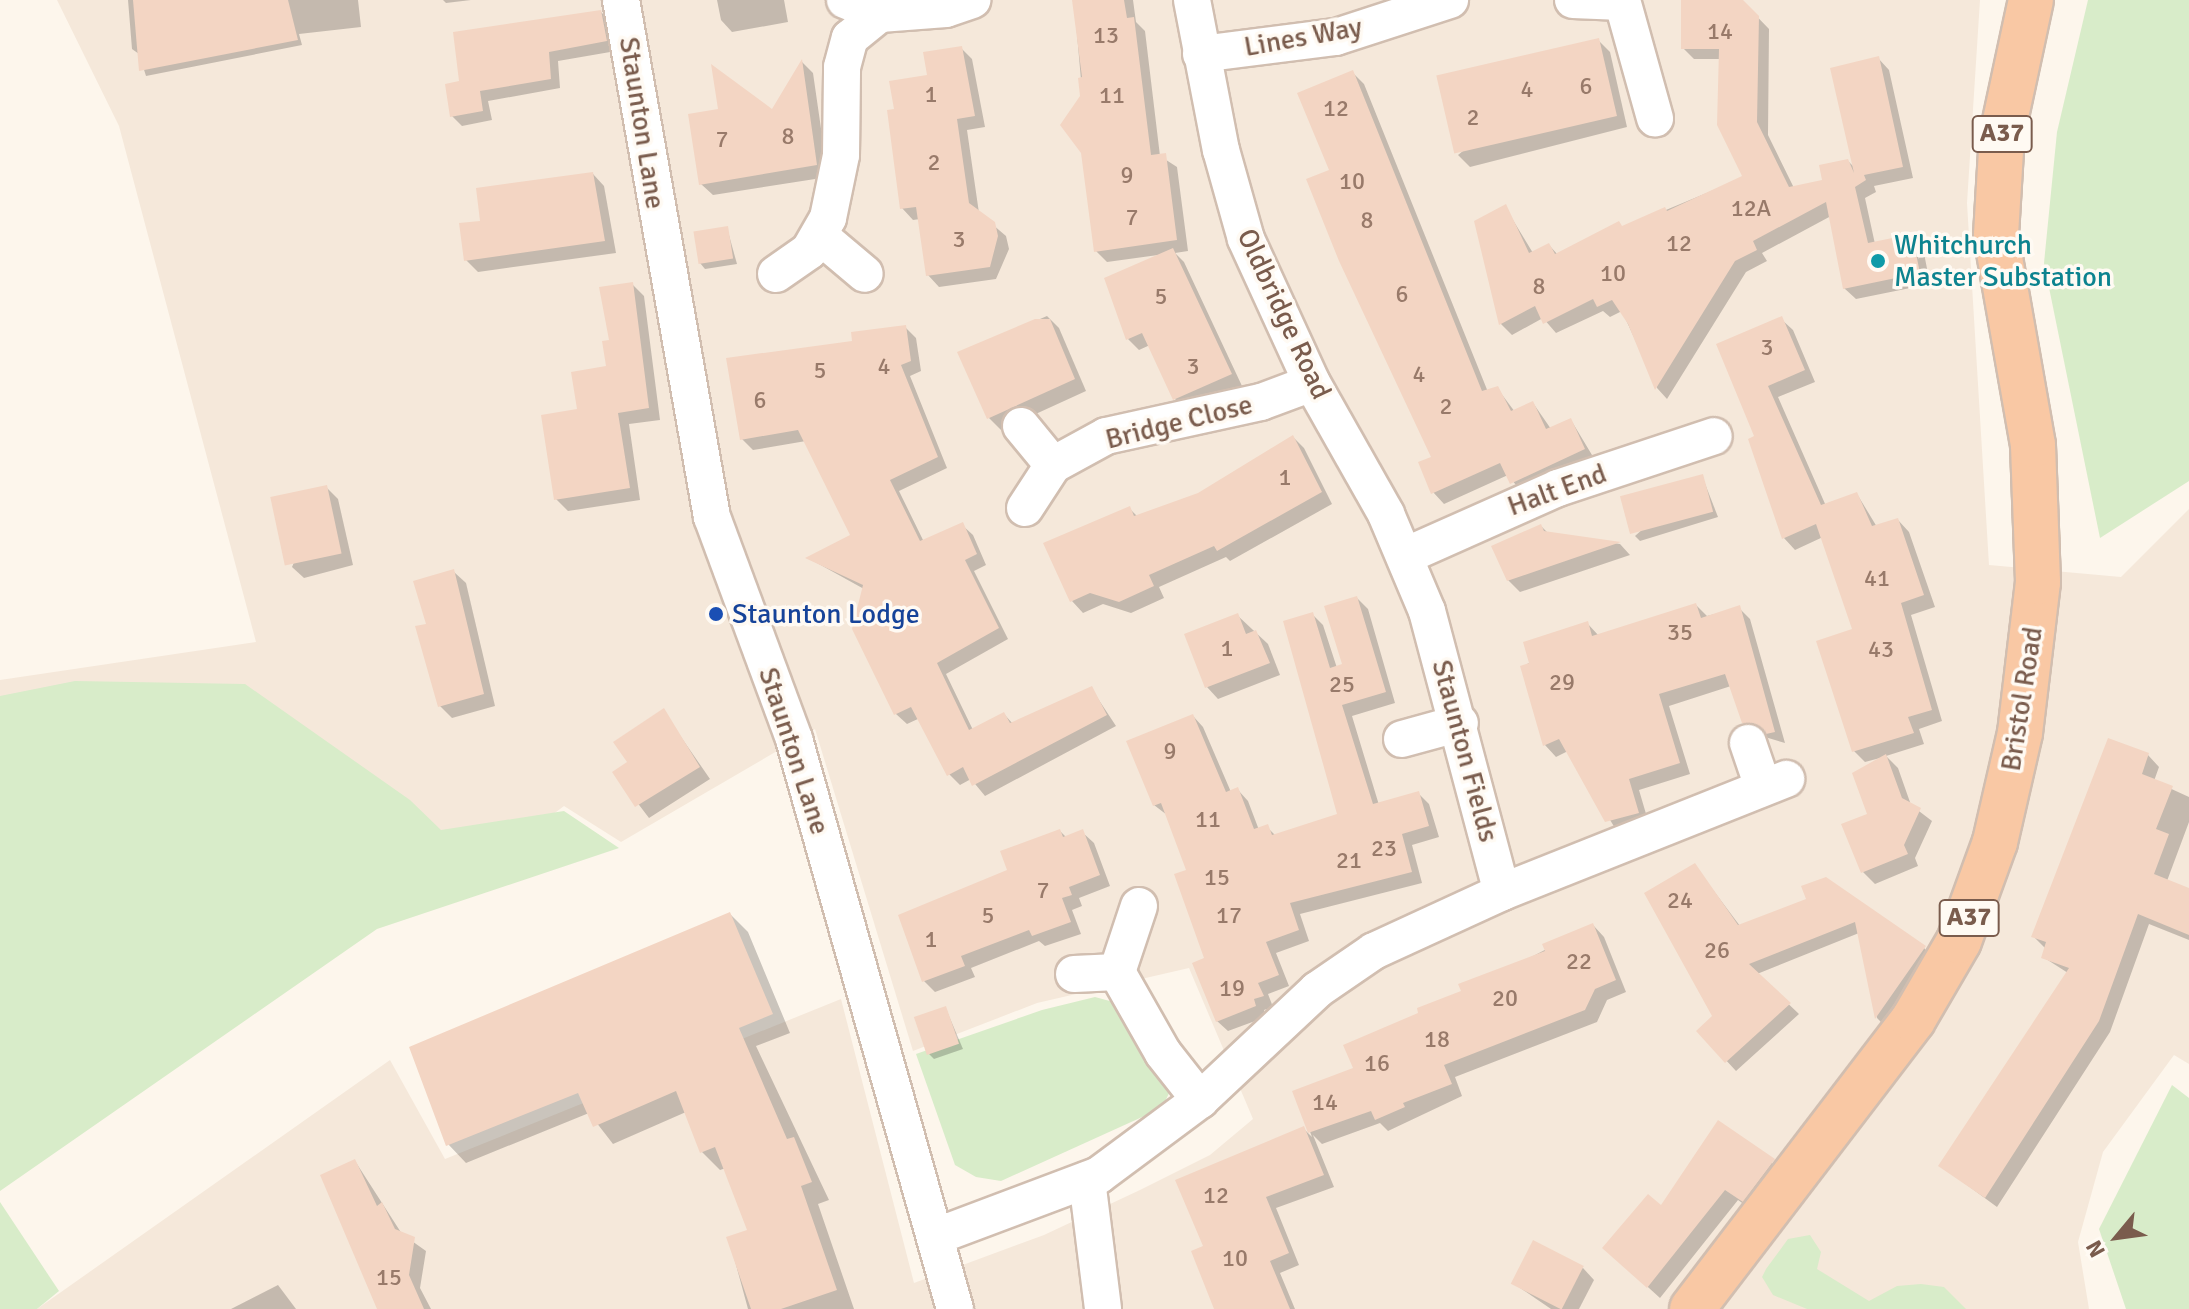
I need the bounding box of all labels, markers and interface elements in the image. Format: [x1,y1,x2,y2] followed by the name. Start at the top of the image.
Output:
[1241,10,1365,64] street label: Lines Way
[1707,18,1733,46] house number: 14
[1093,22,1119,50] house number: 13
[612,35,672,211] street label: Staunton Lane
[1580,73,1592,101] house number: 6
[1521,76,1533,104] house number: 4
[925,81,937,109] house number: 1
[1099,82,1125,110] house number: 11
[1323,95,1349,123] house number: 12
[1467,104,1479,132] house number: 2
[1970,112,2034,156] road number: A37
[782,123,794,151] house number: 8
[716,126,728,154] house number: 7
[928,149,940,177] house number: 2
[1121,162,1133,190] house number: 9
[1339,168,1365,196] house number: 10
[1731,195,1771,223] house number: 12A
[1126,204,1138,232] house number: 7
[1361,207,1373,235] house number: 8
[1230,223,1338,405] street label: Oldbridge Road
[953,226,965,254] house number: 3
[1894,228,2112,294] place label: Whitchurch Master Substation
[1666,230,1692,258] house number: 12
[1869,252,1887,270] marker: Whitchurch Master Substation
[1600,260,1626,288] house number: 10
[1533,273,1545,301] house number: 8
[1396,281,1408,309] house number: 6
[1155,283,1167,311] house number: 5
[1761,334,1773,362] house number: 3
[878,353,890,381] house number: 4
[1187,353,1199,381] house number: 3
[814,357,826,385] house number: 5
[1413,361,1425,389] house number: 4
[754,387,766,415] house number: 6
[1102,388,1256,456] street label: Bridge Close
[1440,393,1452,421] house number: 2
[1503,457,1611,523] street label: Halt End
[1279,464,1291,492] house number: 1
[1864,565,1890,593] house number: 41
[732,597,920,631] place label: Staunton Lodge
[707,605,725,623] marker: Staunton Lodge
[1667,619,1693,647] house number: 35
[1994,624,2050,774] street label: Bristol Road
[1221,635,1233,663] house number: 1
[1868,636,1894,664] house number: 43
[1425,656,1505,846] street label: Staunton Fields
[751,663,837,839] street label: Staunton Lane
[1549,669,1575,697] house number: 29
[1329,671,1355,699] house number: 25
[1164,738,1176,766] house number: 9
[1195,806,1221,834] house number: 11
[1371,835,1397,863] house number: 23
[1336,847,1362,875] house number: 21
[1204,864,1230,892] house number: 15
[1037,877,1049,905] house number: 7
[1667,887,1693,915] house number: 24
[1937,896,2001,940] road number: A37
[982,902,994,930] house number: 5
[1216,902,1242,930] house number: 17
[925,926,937,954] house number: 1
[1704,937,1730,965] house number: 26
[1566,948,1592,976] house number: 22
[1219,975,1245,1003] house number: 19
[1492,985,1518,1013] house number: 20
[1424,1026,1450,1054] house number: 18
[1364,1050,1390,1078] house number: 16
[1312,1089,1338,1117] house number: 14
[1203,1182,1229,1210] house number: 12
[2077,1197,2157,1277] north arrow
[2080,1236,2111,1262] text: N
[1222,1245,1248,1273] house number: 10
[376,1264,402,1292] house number: 15

